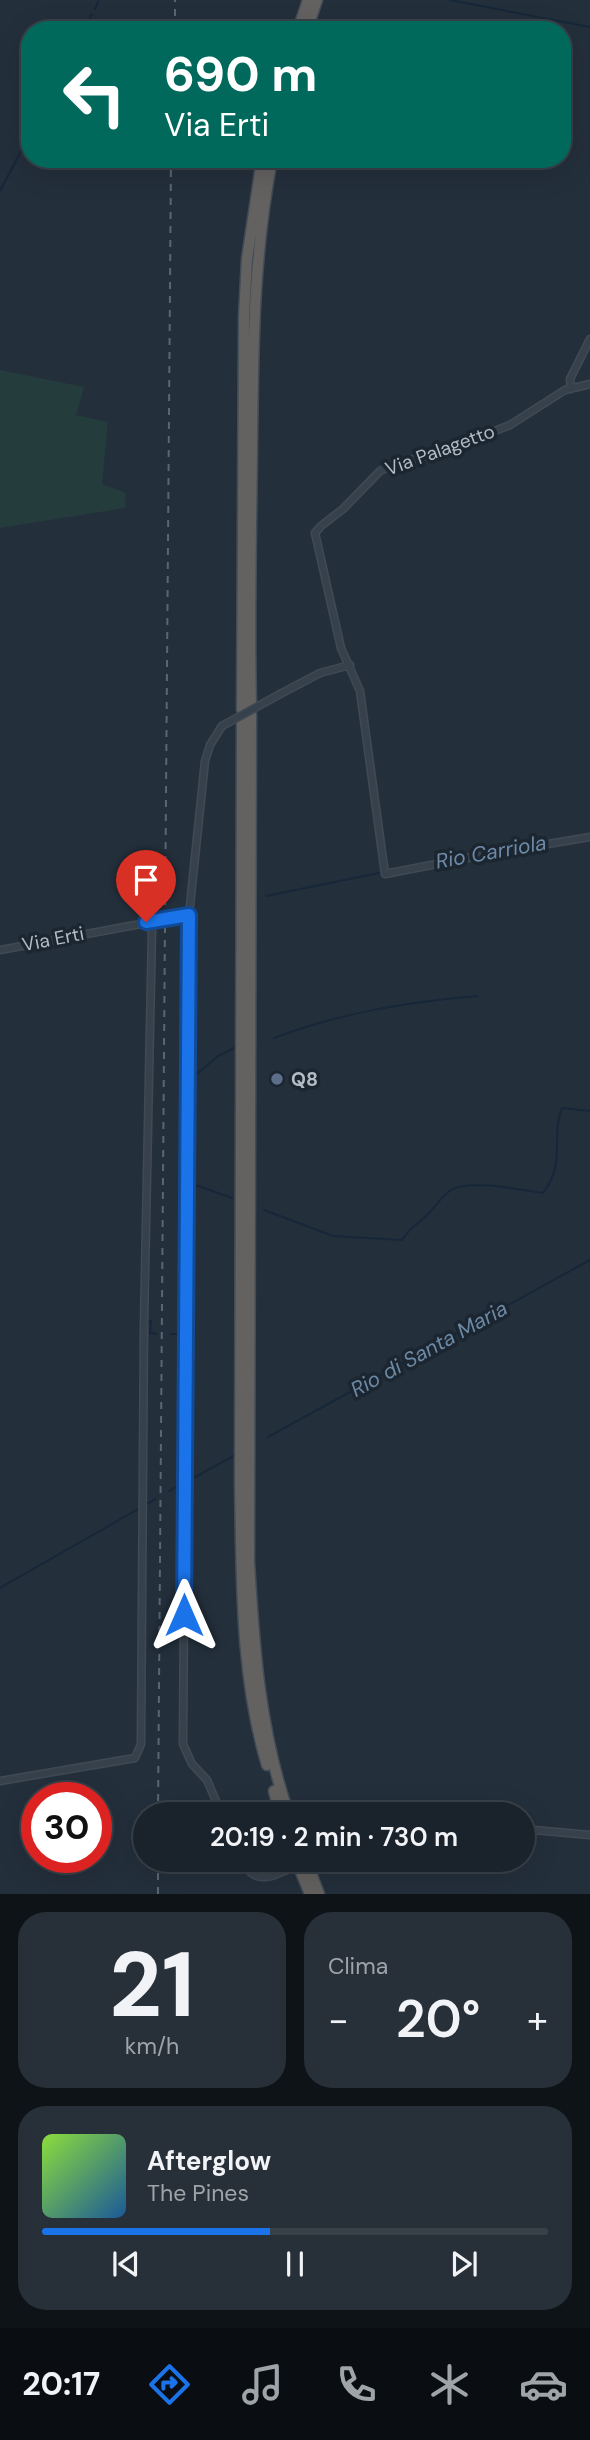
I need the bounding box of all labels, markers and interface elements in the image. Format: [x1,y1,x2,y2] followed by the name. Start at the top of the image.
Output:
[164,42,317,106] text: 690 m
[49,49,140,140] icon: left
[164,104,269,146] text: Via Erti
[382,419,498,481] street label: Via Palagetto
[433,828,549,876] water label: Rio Carriola
[116,850,176,922] pin
[127,861,165,899] icon: arrive
[20,921,86,957] street label: Via Erti
[291,1067,318,1092] place label: Q8
[269,1071,285,1087] marker: Q8
[346,1294,512,1404] water label: Rio di Santa Maria
[147,1578,221,1652] position arrow
[21,1782,112,1873] speed limit sign: 30
[210,1820,458,1854] text: 20:19 · 2 min · 730 m
[109,1926,195,2044] text: 21
[328,1951,388,1981] text: Clima
[396,1985,480,2053] text: 20°
[328,1995,349,2045] text: −
[527,1995,548,2045] text: +
[125,2031,179,2061] text: km/h
[147,2144,271,2178] text: Afterglow
[147,2178,249,2208] text: The Pines
[107,2245,145,2283] icon: previous
[276,2245,314,2283] icon: pause
[445,2245,483,2283] icon: next
[145,2360,194,2409] icon: directions
[238,2360,287,2409] icon: music
[332,2360,381,2409] icon: phone
[425,2360,474,2409] icon: climate
[519,2360,568,2409] icon: car
[22,2363,100,2405] text: 20:17

